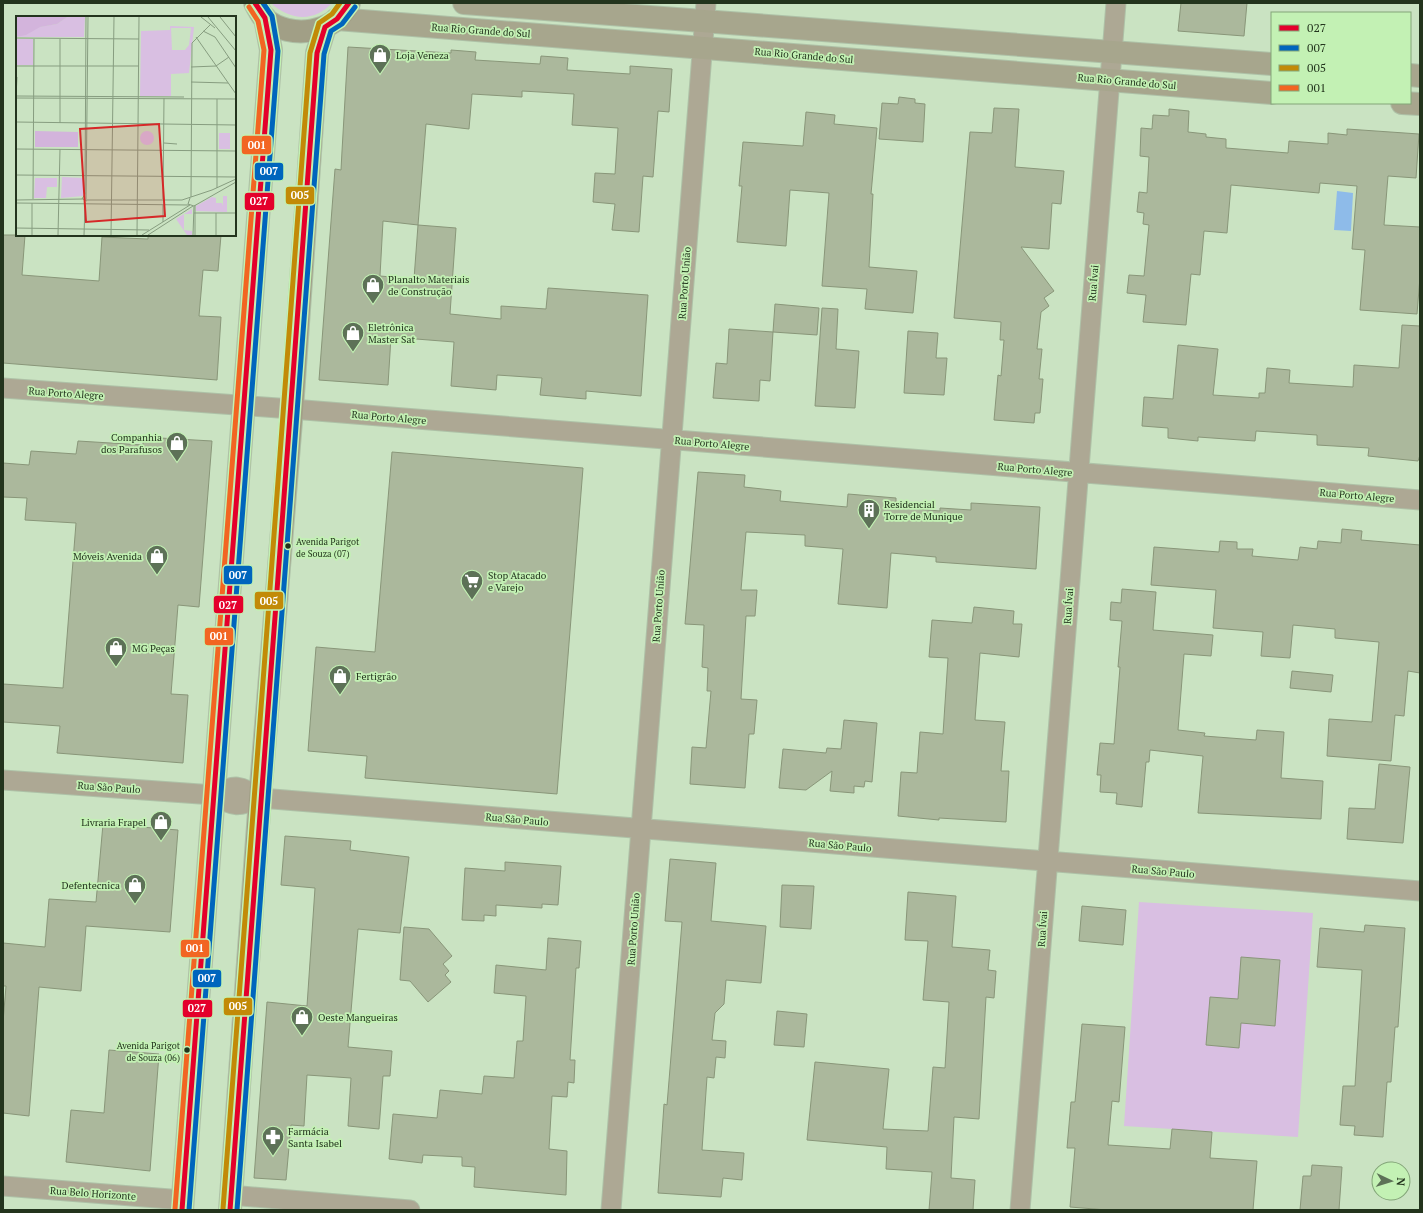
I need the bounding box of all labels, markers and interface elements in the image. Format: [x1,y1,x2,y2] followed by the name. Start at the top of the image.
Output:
[1271,12,1411,104] legend
[16,16,236,236] inset map
[1307,20,1326,35] text: 027
[431,21,531,40] street label: Rua Rio Grande do Sul
[1307,40,1326,55] text: 007
[367,42,393,75] shop icon: Loja Veneza
[754,45,854,66] street label: Rua Rio Grande do Sul
[396,49,449,62] place label: Loja Veneza
[1307,60,1326,75] text: 005
[1077,71,1177,92] street label: Rua Rio Grande do Sul
[1307,80,1326,95] text: 001
[241,135,272,155] line badge: 001
[248,138,266,152] text: 001
[254,162,284,181] line badge: 007
[260,164,278,178] text: 007
[285,186,315,205] line badge: 005
[291,188,309,202] text: 005
[244,192,275,211] line badge: 027
[250,194,268,208] text: 027
[675,246,694,320] street label: Rua Porto União
[1085,264,1102,302] street label: Rua Ívai
[360,272,386,305] shop icon: Planalto Materiais de Construção
[388,273,469,298] place label: Planalto Materiais de Construção
[340,320,366,353] shop icon: Eletrônica Master Sat
[368,321,415,346] place label: Eletrônica Master Sat
[28,384,104,403] street label: Rua Porto Alegre
[351,408,427,427] street label: Rua Porto Alegre
[164,430,190,463] shop icon: Companhia dos Parafusos
[101,431,162,456] place label: Companhia dos Parafusos
[674,434,750,453] street label: Rua Porto Alegre
[997,460,1073,479] street label: Rua Porto Alegre
[1319,486,1395,505] street label: Rua Porto Alegre
[856,497,882,530] building icon: Residencial Torre de Munique
[884,498,963,523] place label: Residencial Torre de Munique
[296,536,360,560] place label: Avenida Parigot de Souza (07)
[283,541,293,551] marker: Avenida Parigot de Souza (07)
[144,543,170,576] shop icon: Móveis Avenida
[73,550,142,563] place label: Móveis Avenida
[223,565,253,585] line badge: 007
[229,568,247,582] text: 007
[459,568,485,601] supermarket icon: Stop Atacado e Varejo
[488,569,547,594] place label: Stop Atacado e Varejo
[649,569,668,643] street label: Rua Porto União
[1061,588,1076,625] street label: Rua Ívai
[254,591,284,610] line badge: 005
[260,594,278,608] text: 005
[213,595,244,614] line badge: 027
[219,598,237,612] text: 027
[204,627,234,646] line badge: 001
[210,629,228,643] text: 001
[103,635,129,668] shop icon: MG Peças
[132,642,175,655] place label: MG Peças
[327,663,353,696] shop icon: Fertigrão
[356,670,397,683] place label: Fertigrão
[77,779,141,796] street label: Rua São Paulo
[148,809,174,842] shop icon: Livraria Frapel
[485,810,549,829] street label: Rua São Paulo
[81,816,146,829] place label: Livraria Frapel
[808,836,872,855] street label: Rua São Paulo
[1131,862,1195,881] street label: Rua São Paulo
[122,872,148,905] shop icon: Defentecnica
[62,879,120,892] place label: Defentecnica
[624,892,643,966] street label: Rua Porto União
[1035,911,1050,948] street label: Rua Ívai
[180,939,210,958] line badge: 001
[186,941,204,955] text: 001
[192,969,222,988] line badge: 007
[198,971,216,985] text: 007
[223,997,253,1016] line badge: 005
[182,999,213,1018] line badge: 027
[229,999,247,1013] text: 005
[188,1001,206,1015] text: 027
[289,1004,315,1037] shop icon: Oeste Mangueiras
[318,1011,398,1024] place label: Oeste Mangueiras
[117,1040,181,1064] place label: Avenida Parigot de Souza (06)
[182,1045,192,1055] marker: Avenida Parigot de Souza (06)
[260,1124,286,1157] pharmacy icon: Farmácia Santa Isabel
[288,1125,342,1150] place label: Farmácia Santa Isabel
[1371,1161,1411,1201] north arrow
[1394,1177,1408,1187] text: N
[49,1184,137,1203] street label: Rua Belo Horizonte

